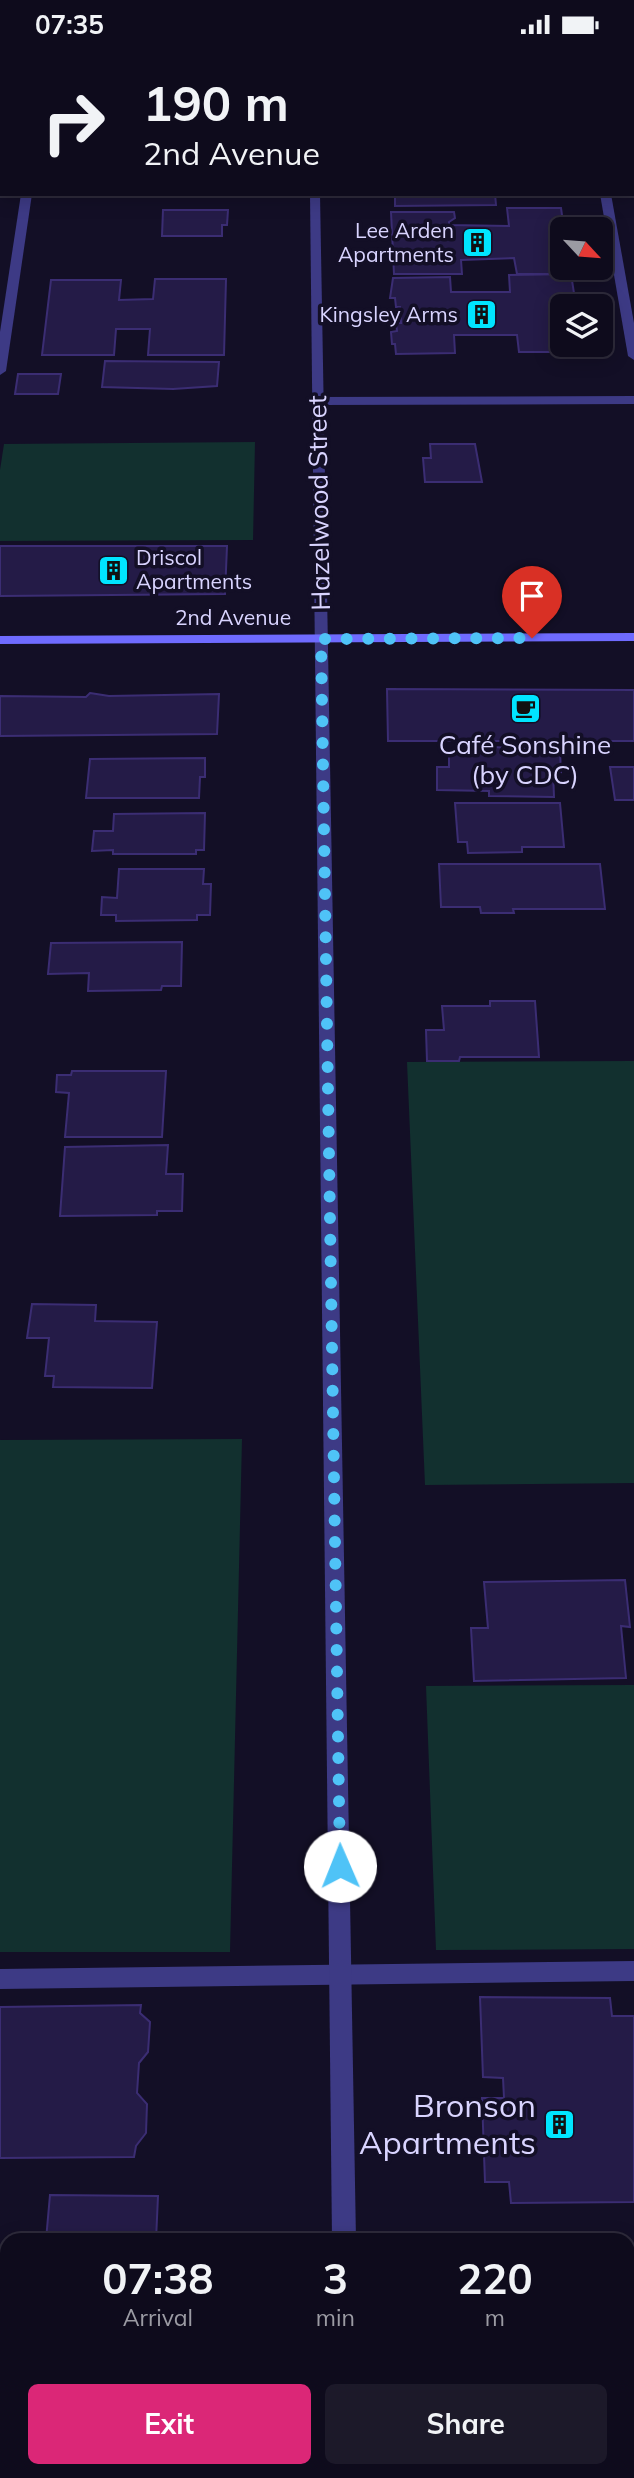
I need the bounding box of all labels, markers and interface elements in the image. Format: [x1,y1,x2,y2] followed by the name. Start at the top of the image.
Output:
[35,8,104,41] text: 07:35
[143,72,289,133] text: 190 m
[28,77,119,168] icon: right
[143,133,320,173] text: 2nd Avenue
[338,217,454,267] place label: Lee Arden Apartments
[550,217,612,280] north arrow
[550,217,613,357] map controls
[460,226,494,260] building icon: Lee Arden Apartments
[550,294,613,357] button: layers
[464,298,498,332] building icon: Kingsley Arms
[319,301,458,327] place label: Kingsley Arms
[300,395,337,611] street label: Hazelwood Street
[136,544,252,594] place label: Driscol Apartments
[96,553,130,587] building icon: Driscol Apartments
[502,566,562,638] pin
[513,577,551,615] icon: arrive
[175,604,291,630] street label: 2nd Avenue
[508,692,542,726] cafe icon: Café Sonshine (by CDC)
[439,728,611,791] place label: Café Sonshine (by CDC)
[303,1829,377,1903] position arrow
[359,2085,536,2162] place label: Bronson Apartments
[542,2107,576,2141] building icon: Bronson Apartments
[102,2252,213,2305] text: 07:38
[323,2252,348,2305] text: 3
[457,2252,533,2305] text: 220
[123,2303,193,2332] text: Arrival
[316,2303,355,2332] text: min
[485,2303,505,2332] text: m
[28,2384,311,2464] button: Exit
[325,2384,607,2464] button: Share

